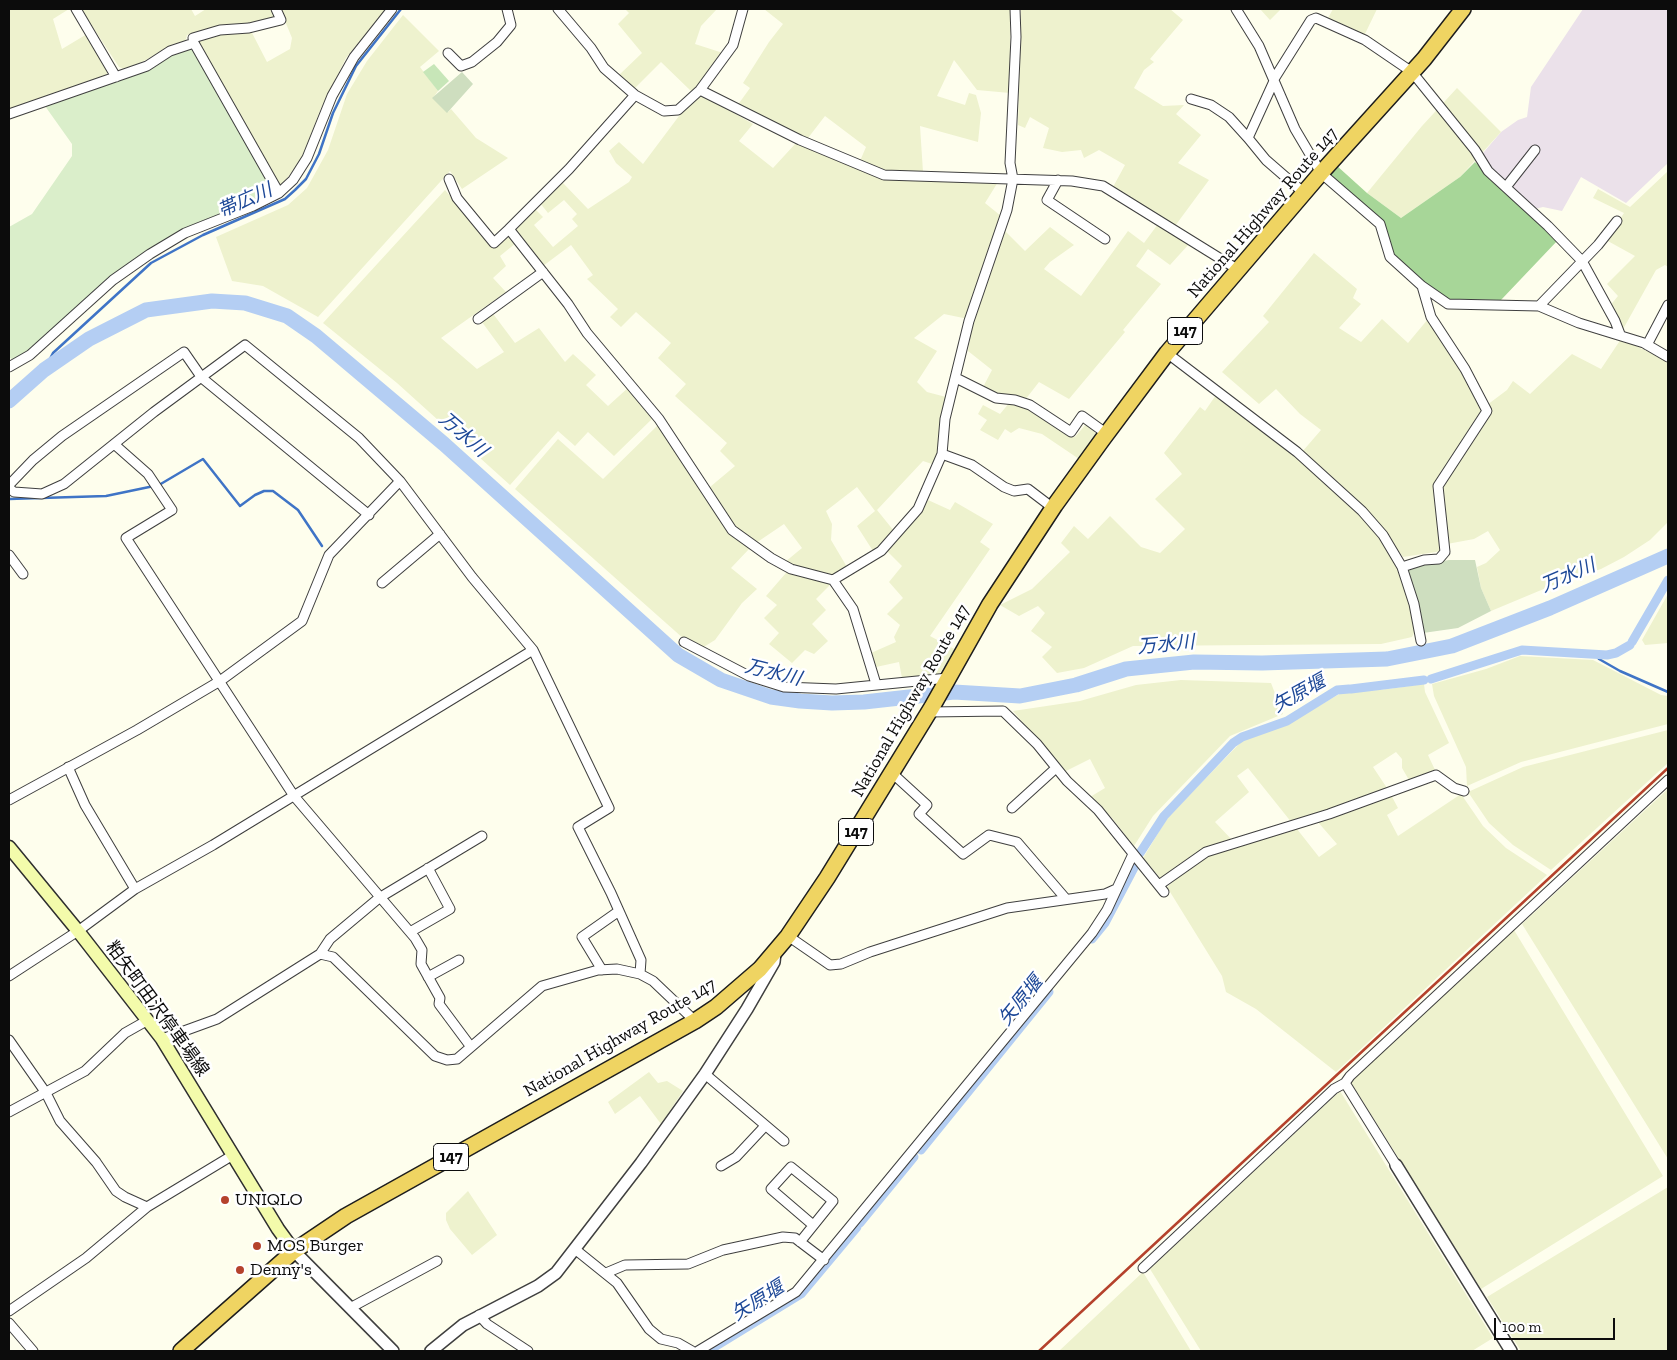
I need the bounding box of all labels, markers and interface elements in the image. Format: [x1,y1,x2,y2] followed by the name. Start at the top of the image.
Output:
[1183,124,1343,302] street label: National Highway Route 147
[214,179,276,223] water label: 帯広川
[1168,318,1202,344] road number: 147
[434,408,492,462] water label: 万水川
[1537,554,1599,598] water label: 万水川
[847,601,975,801] street label: National Highway Route 147
[1137,631,1195,659] water label: 万水川
[743,655,803,691] water label: 万水川
[1269,670,1329,718] water label: 矢原堰
[838,819,874,846] road number: 147
[101,937,213,1081] street label: 粕矢町田沢停車場線
[994,972,1048,1030] water label: 矢原堰
[520,974,720,1102] street label: National Highway Route 147
[434,1144,468,1170] road number: 147
[235,1189,303,1211] place label: UNIQLO
[219,1194,231,1206] marker: UNIQLO
[267,1235,364,1257] place label: MOS Burger
[251,1240,263,1252] marker: MOS Burger
[250,1259,312,1281] place label: Denny's
[234,1264,246,1276] marker: Denny's
[728,1276,788,1326] water label: 矢原堰
[1497,1308,1618,1340] scale bar
[1502,1318,1541,1336] text: 100 m

